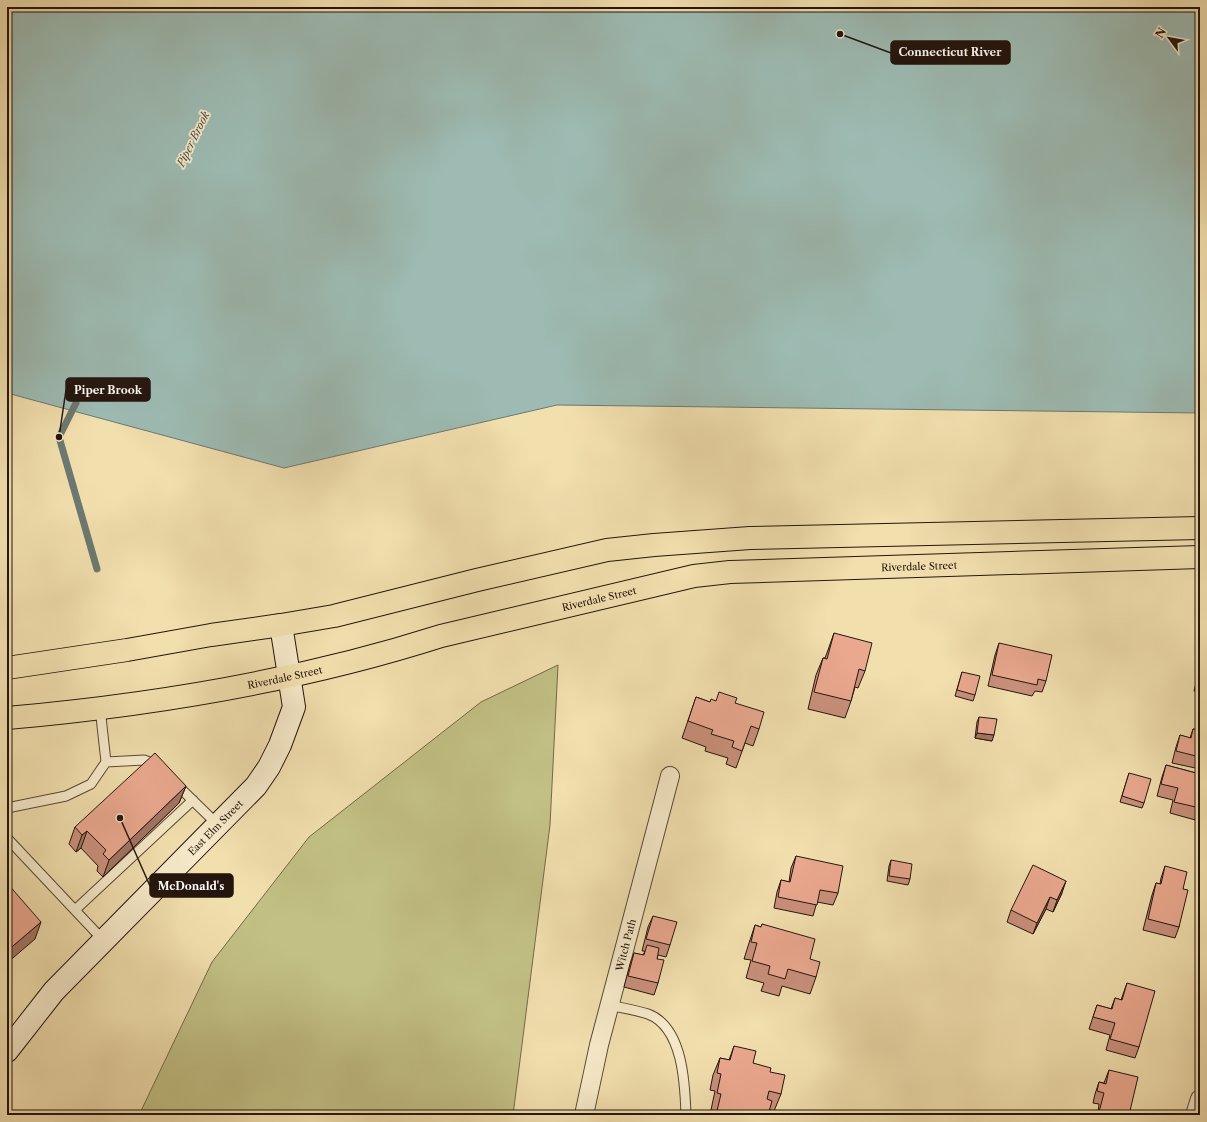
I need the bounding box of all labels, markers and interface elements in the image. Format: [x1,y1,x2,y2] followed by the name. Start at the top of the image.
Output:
[1149,18,1189,58] north arrow
[1152,25,1169,40] text: N
[891,41,1010,64] callout: Connecticut River
[898,45,1002,59] text: Connecticut River
[173,109,213,170] water label: Piper Brook
[66,378,150,401] callout: Piper Brook
[74,383,143,397] text: Piper Brook
[881,558,958,574] street label: Riverdale Street
[561,583,638,614] street label: Riverdale Street
[246,663,324,691] street label: Riverdale Street
[185,796,246,858] street label: East Elm Street
[150,874,233,897] callout: McDonald's
[158,879,224,893] text: McDonald's
[612,917,639,973] street label: Witch Path

